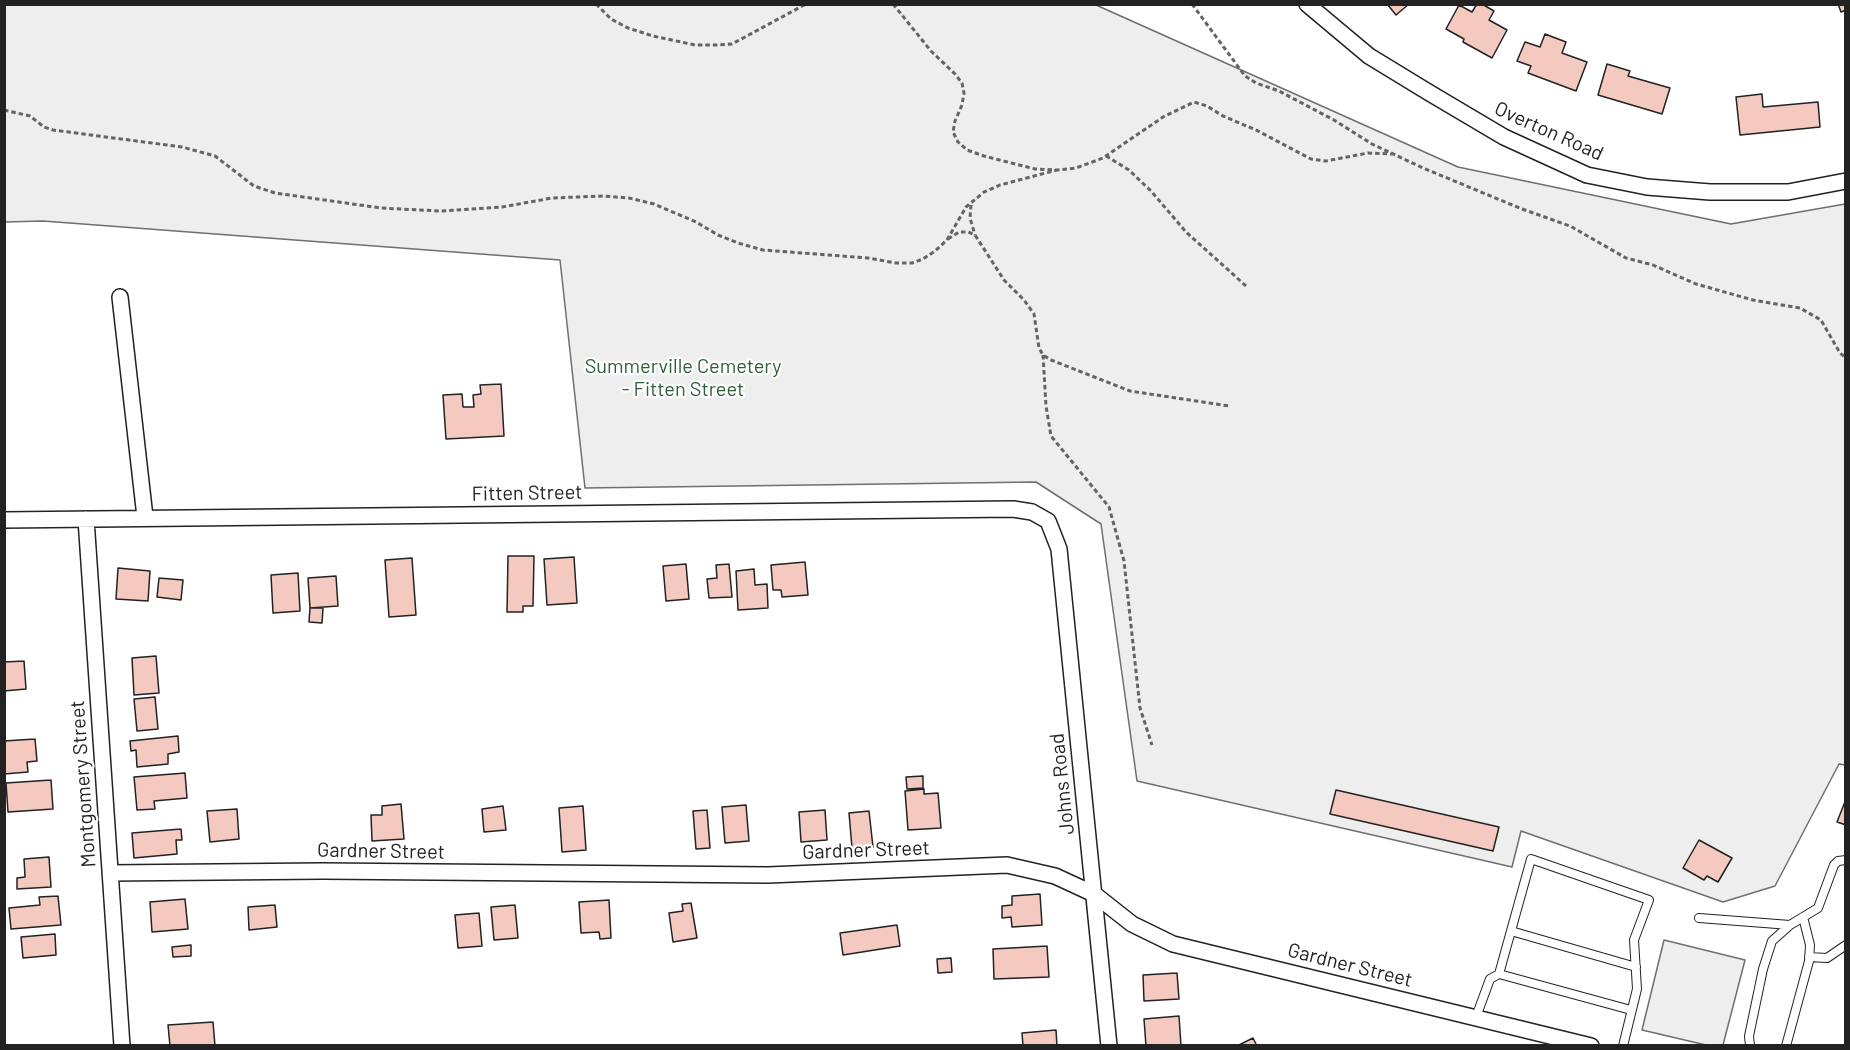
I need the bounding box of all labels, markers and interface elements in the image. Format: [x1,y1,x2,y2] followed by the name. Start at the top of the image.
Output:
[1491,96,1607,166] street label: Overton Road
[585,354,781,401] park label: Summerville Cemetery - Fitten Street
[471,480,583,506] street label: Fitten Street
[65,700,101,868] street label: Montgomery Street
[1045,732,1079,836] street label: Johns Road
[802,836,930,864] street label: Gardner Street
[317,838,445,864] street label: Gardner Street
[1285,938,1415,992] street label: Gardner Street

